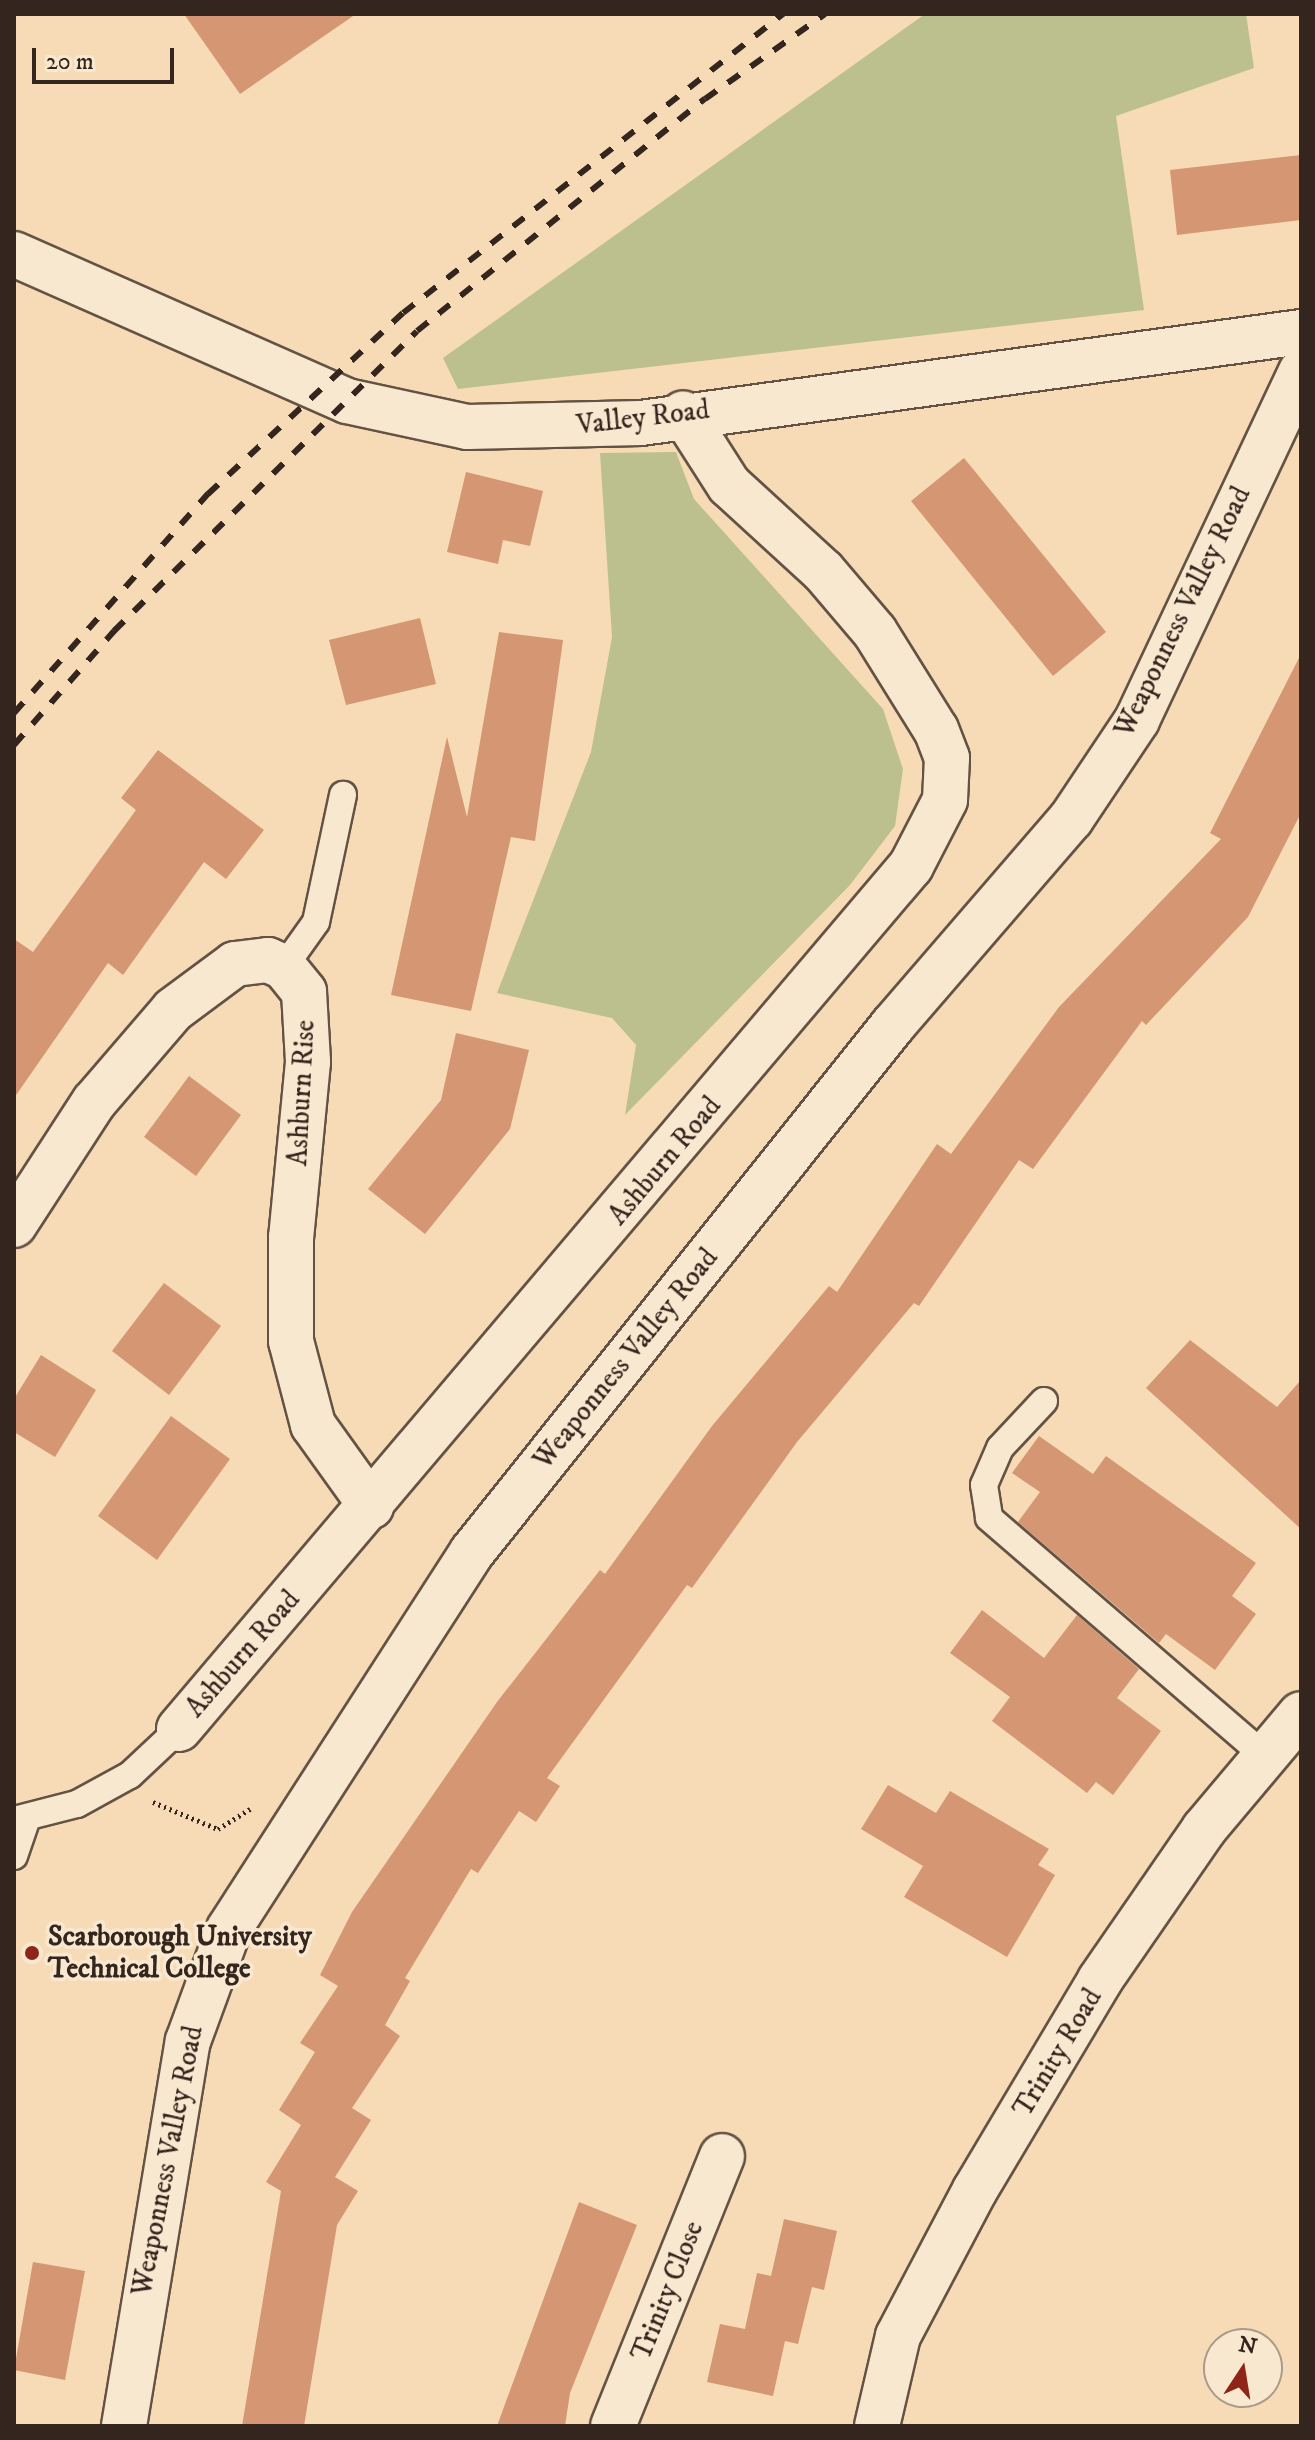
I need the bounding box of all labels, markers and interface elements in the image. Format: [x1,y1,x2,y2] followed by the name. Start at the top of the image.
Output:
[36,32,178,82] scale bar
[46,47,94,77] text: 20 m
[575,393,711,443] street label: Valley Road
[1108,481,1258,743] street label: Weaponness Valley Road
[281,1019,323,1167] street label: Ashburn Rise
[602,1090,728,1232] street label: Ashburn Road
[527,1242,725,1476] street label: Weaponness Valley Road
[179,1584,307,1724] street label: Ashburn Road
[48,1920,311,1986] place label: Scarborough University Technical College
[23,1944,41,1962] marker: Scarborough University Technical College
[1007,1983,1109,2123] street label: Trinity Road
[125,2023,211,2299] street label: Weaponness Valley Road
[625,2216,711,2366] street label: Trinity Close
[1203,2328,1283,2408] north arrow
[1236,2331,1259,2361] text: N

